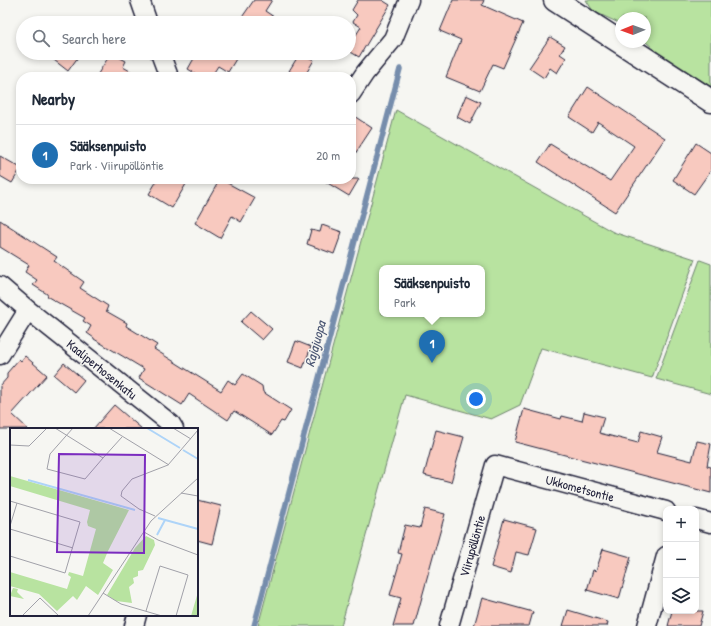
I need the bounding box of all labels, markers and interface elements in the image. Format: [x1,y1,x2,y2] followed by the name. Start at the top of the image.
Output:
[615,12,651,48] north arrow
[16,16,356,60] search box
[30,27,52,49] icon: search
[62,28,126,49] text: Search here
[32,87,75,110] text: Nearby
[70,135,146,156] text: Sääksenpuisto
[43,146,47,164] text: 1
[316,146,340,164] text: 20 m
[70,156,164,174] text: Park · Viirupöllöntie
[379,265,485,317] popup
[394,272,470,293] text: Sääksenpuisto
[394,293,416,311] text: Park
[299,317,331,369] water label: Rajajuopa
[419,330,445,363] pin: 1
[63,335,141,403] street label: Kaaliperhosenkatu
[466,389,486,409] your location
[10,428,198,616] inset map
[544,470,616,506] street label: Ukkometsontie
[663,506,699,614] map controls
[663,506,699,542] button: +
[455,513,489,579] street label: Viirupöllöntie
[663,542,699,578] button: −
[663,578,699,614] button: layers

